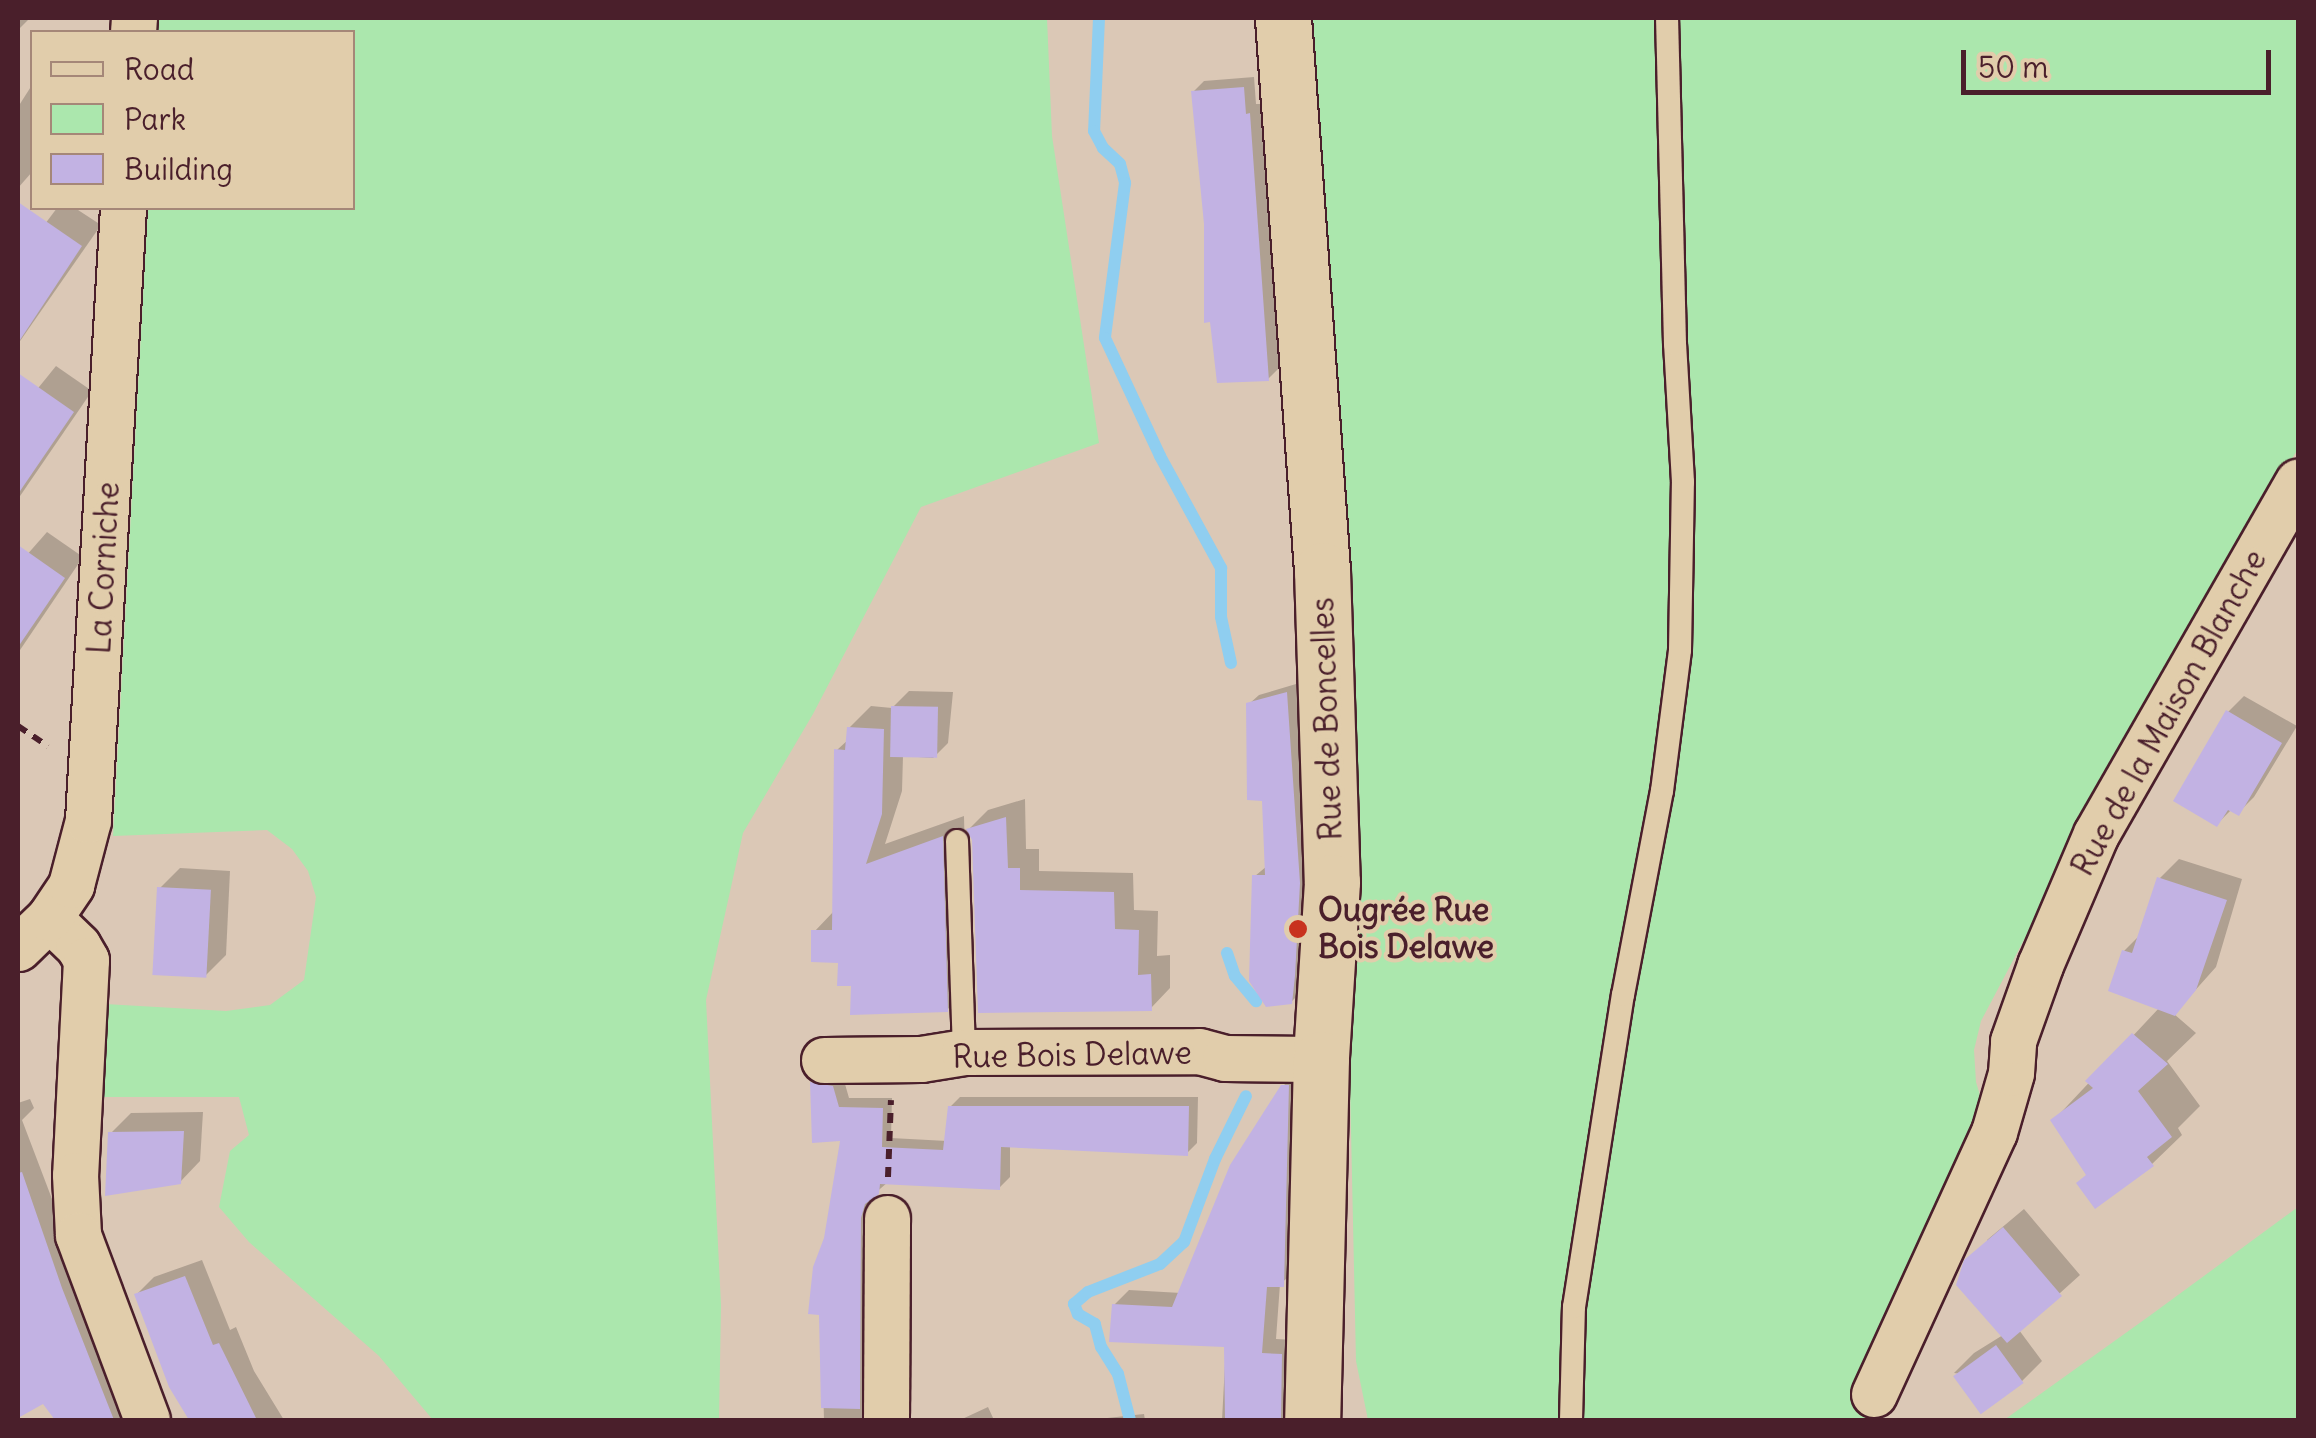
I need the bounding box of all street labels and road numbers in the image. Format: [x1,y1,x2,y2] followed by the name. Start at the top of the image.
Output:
[80,481,128,655] street label: La Corniche
[2063,543,2275,883] street label: Rue de la Maison Blanche
[1304,597,1350,841] street label: Rue de Boncelles
[952,1034,1192,1076] street label: Rue Bois Delawe

